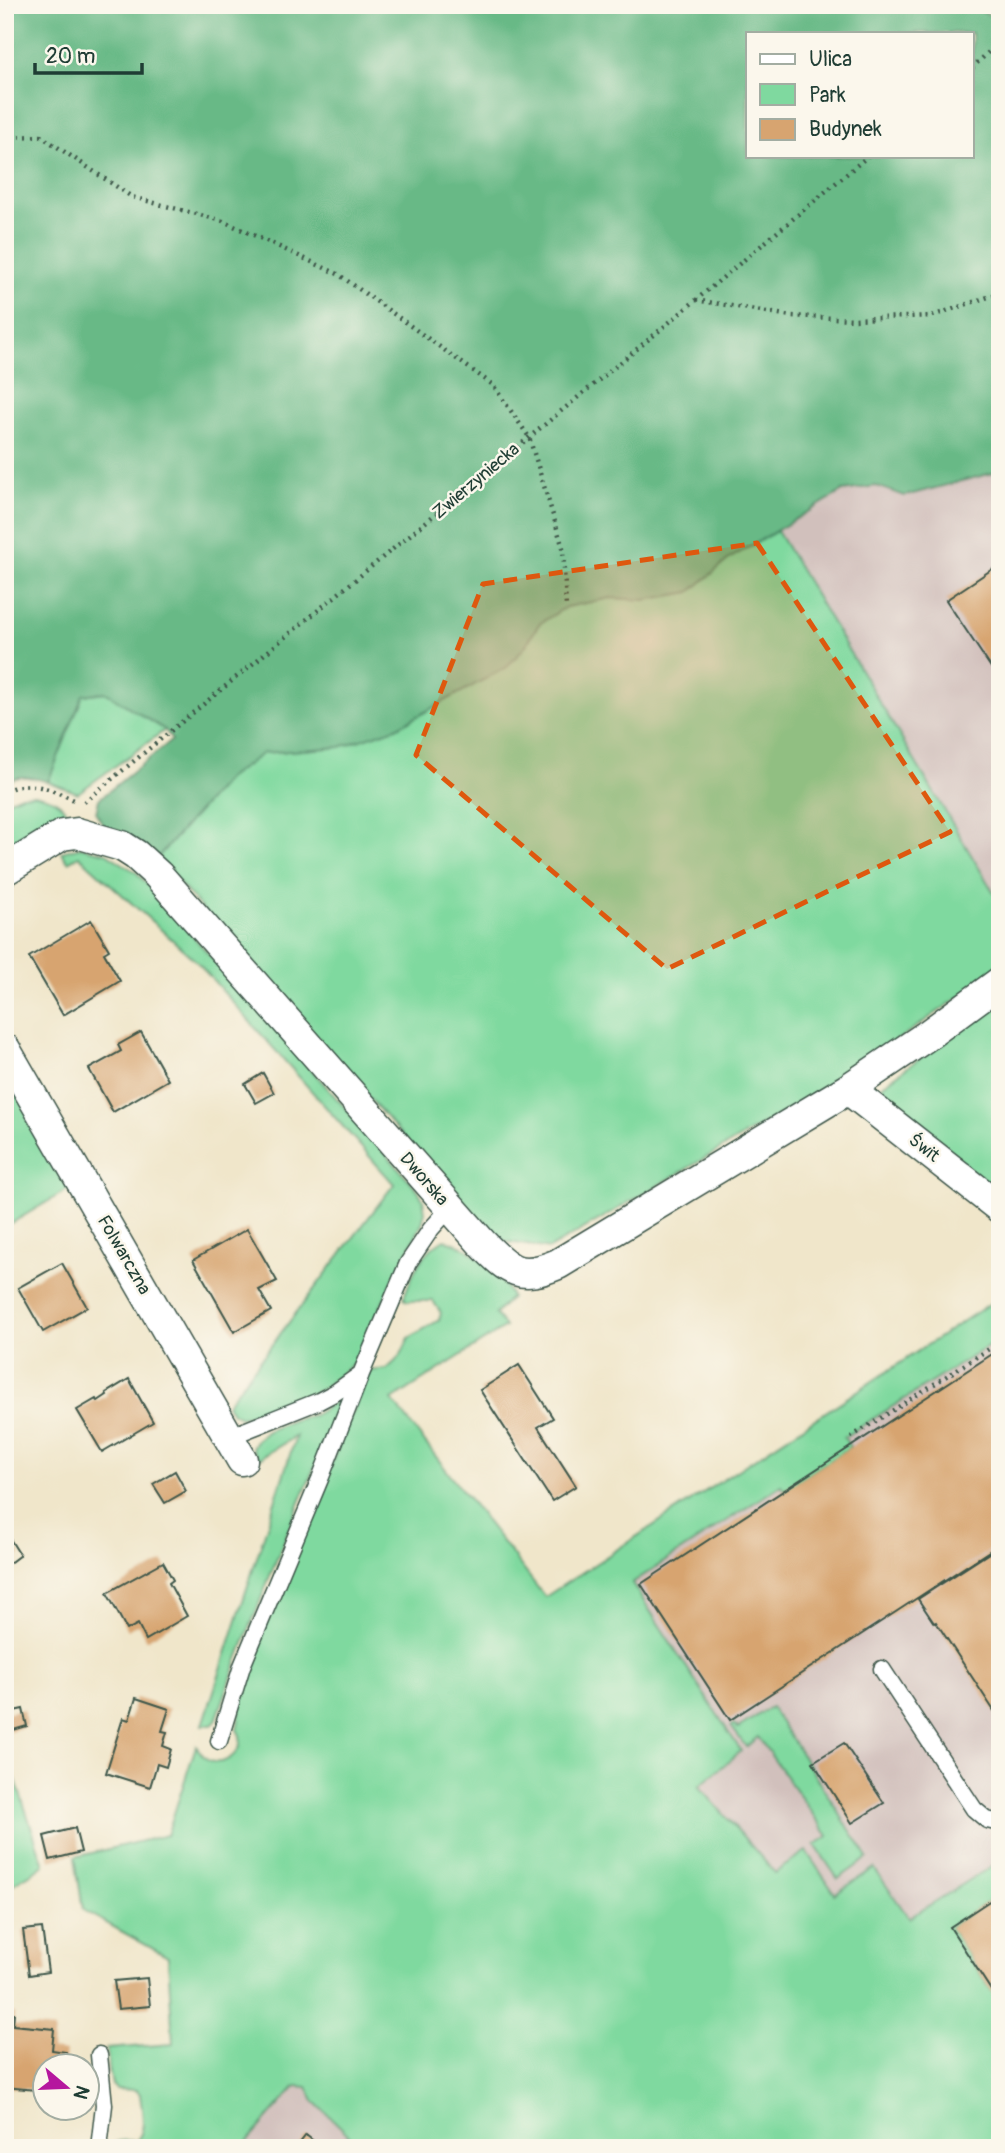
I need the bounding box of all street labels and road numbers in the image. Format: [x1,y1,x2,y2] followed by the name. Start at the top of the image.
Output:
[428,438,524,524] street label: Zwierzyniecka
[904,1129,945,1168] street label: Świt
[395,1148,453,1210] street label: Dworska
[92,1211,156,1299] street label: Folwarczna

